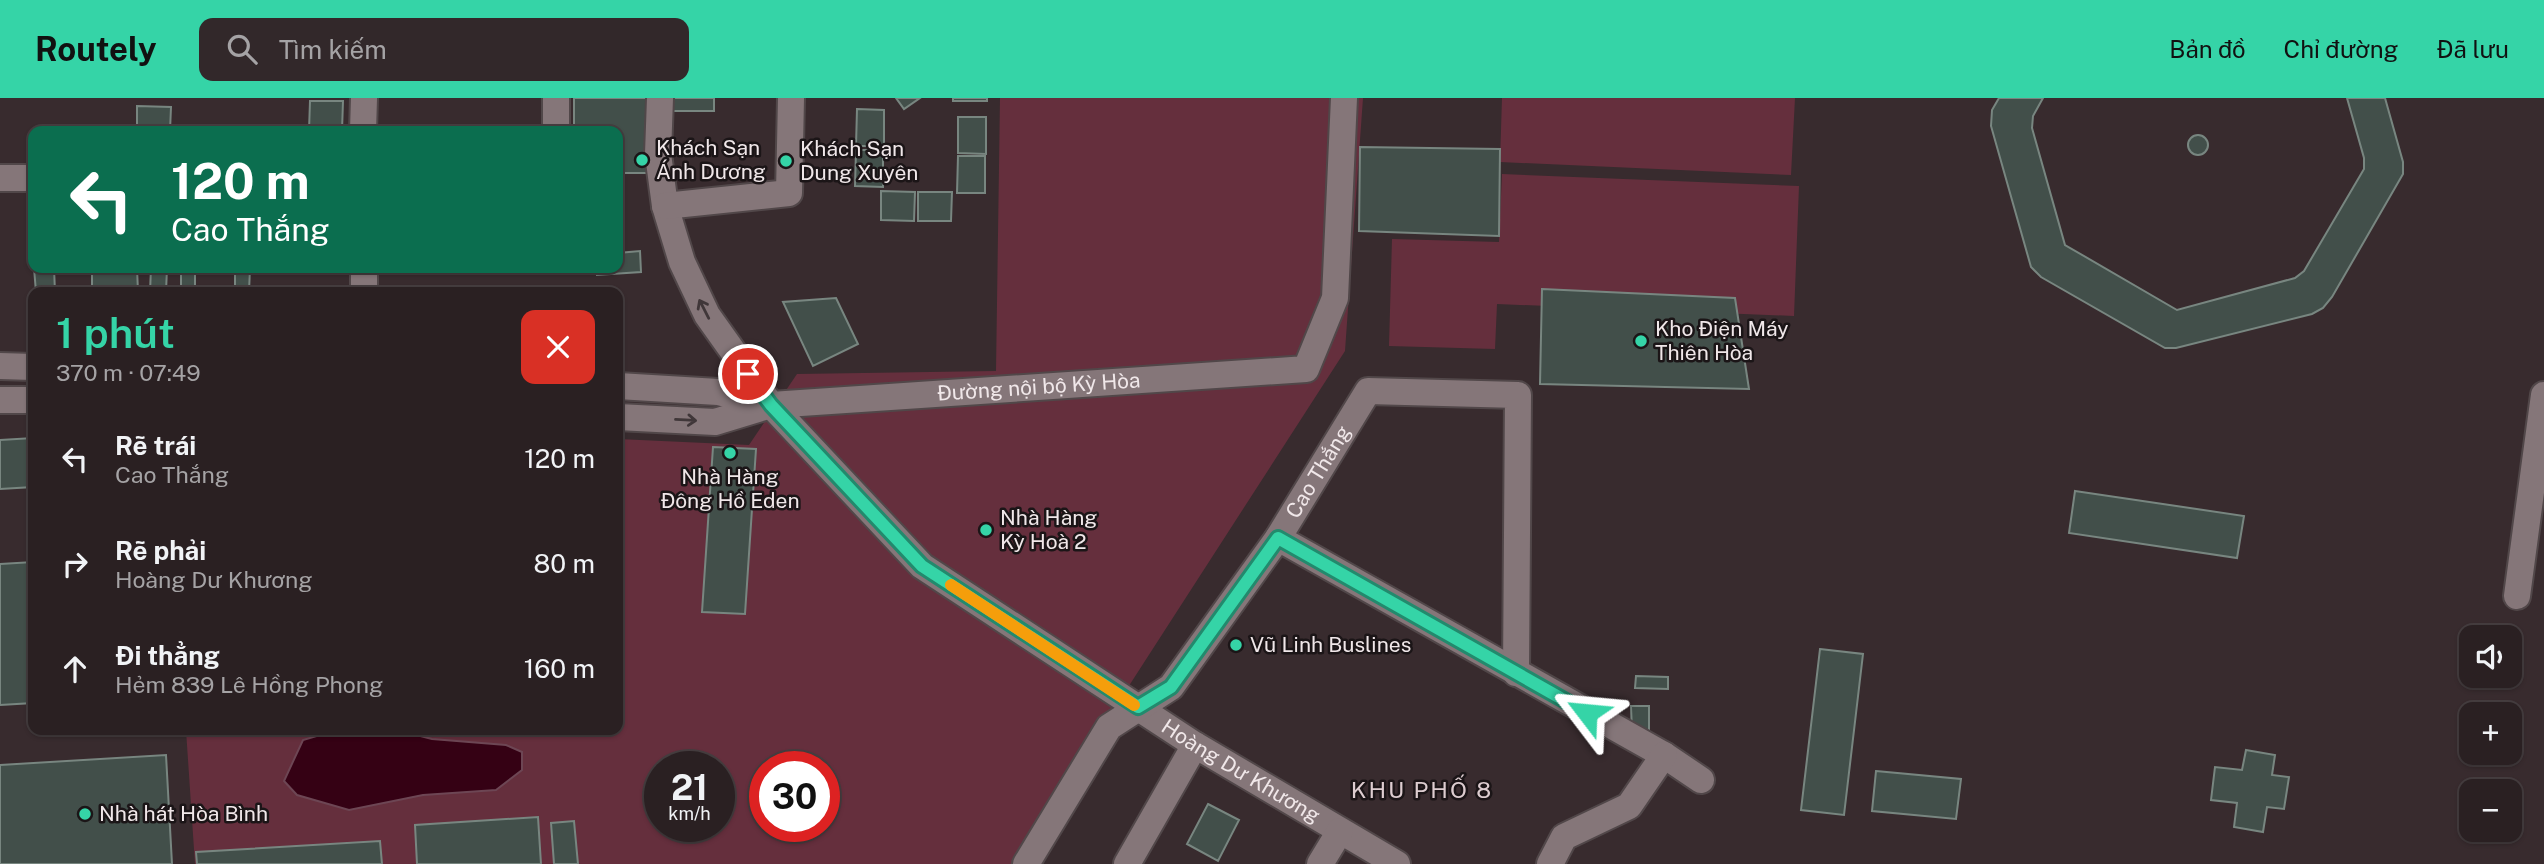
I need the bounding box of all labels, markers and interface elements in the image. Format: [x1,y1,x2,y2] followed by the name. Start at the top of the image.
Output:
[199,18,689,81] search box
[35,30,157,68] text: Routely
[223,30,261,68] icon: search
[279,34,387,65] text: Tìm kiếm
[2169,35,2246,63] text: Bản đồ
[2284,35,2398,63] text: Chỉ đường
[2436,35,2509,63] text: Đã lưu
[656,135,766,184] place label: Khách Sạn Ánh Dương
[800,136,918,185] place label: Khách Sạn Dung Xuyên
[171,152,310,210] text: 120 m
[634,152,650,168] marker: Khách Sạn Ánh Dương
[778,153,794,169] marker: Khách Sạn Dung Xuyên
[56,154,147,245] icon: left
[171,211,330,248] text: Cao Thắng
[697,299,711,320] one-way arrow
[56,308,175,357] text: 1 phút
[521,310,595,384] button: close
[1655,316,1788,365] place label: Kho Điện Máy Thiên Hòa
[1633,333,1649,349] marker: Kho Điện Máy Thiên Hòa
[718,344,778,404] pin
[729,355,767,393] icon: arrive
[56,359,201,386] text: 370 m · 07:49
[936,367,1141,406] street label: Đường nội bộ Kỳ Hòa
[674,414,697,427] one-way arrow
[1280,421,1356,523] street label: Cao Thắng
[115,430,196,461] text: Rẽ trái
[56,440,94,478] icon: left
[524,443,595,474] text: 120 m
[722,445,738,461] marker: Nhà Hàng Đông Hồ Eden
[115,461,229,488] text: Cao Thắng
[660,464,800,513] place label: Nhà Hàng Đông Hồ Eden
[1000,505,1097,554] place label: Nhà Hàng Kỳ Hoà 2
[978,522,994,538] marker: Nhà Hàng Kỳ Hoà 2
[115,535,206,566] text: Rẽ phải
[56,545,94,583] icon: right
[534,548,595,579] text: 80 m
[115,566,313,593] text: Hoàng Dư Khương
[2459,625,2522,842] map controls
[2459,625,2522,688] button: sound
[1250,632,1411,657] place label: Vũ Linh Buslines
[1228,637,1244,653] marker: Vũ Linh Buslines
[115,640,220,671] text: Đi thẳng
[56,650,94,688] icon: ahead
[524,653,595,684] text: 160 m
[115,671,383,698] text: Hẻm 839 Lê Hồng Phong
[1550,676,1624,750] position arrow
[2459,702,2522,765] button: +
[1157,714,1325,828] street label: Hoàng Dư Khương
[749,751,840,842] speed limit sign: 30
[671,767,708,808] text: 21
[1351,774,1493,803] district label: KHU PHỐ 8
[2459,779,2522,842] button: −
[99,801,268,826] place label: Nhà hát Hòa Bình
[668,803,711,824] text: km/h
[77,806,93,822] marker: Nhà hát Hòa Bình

